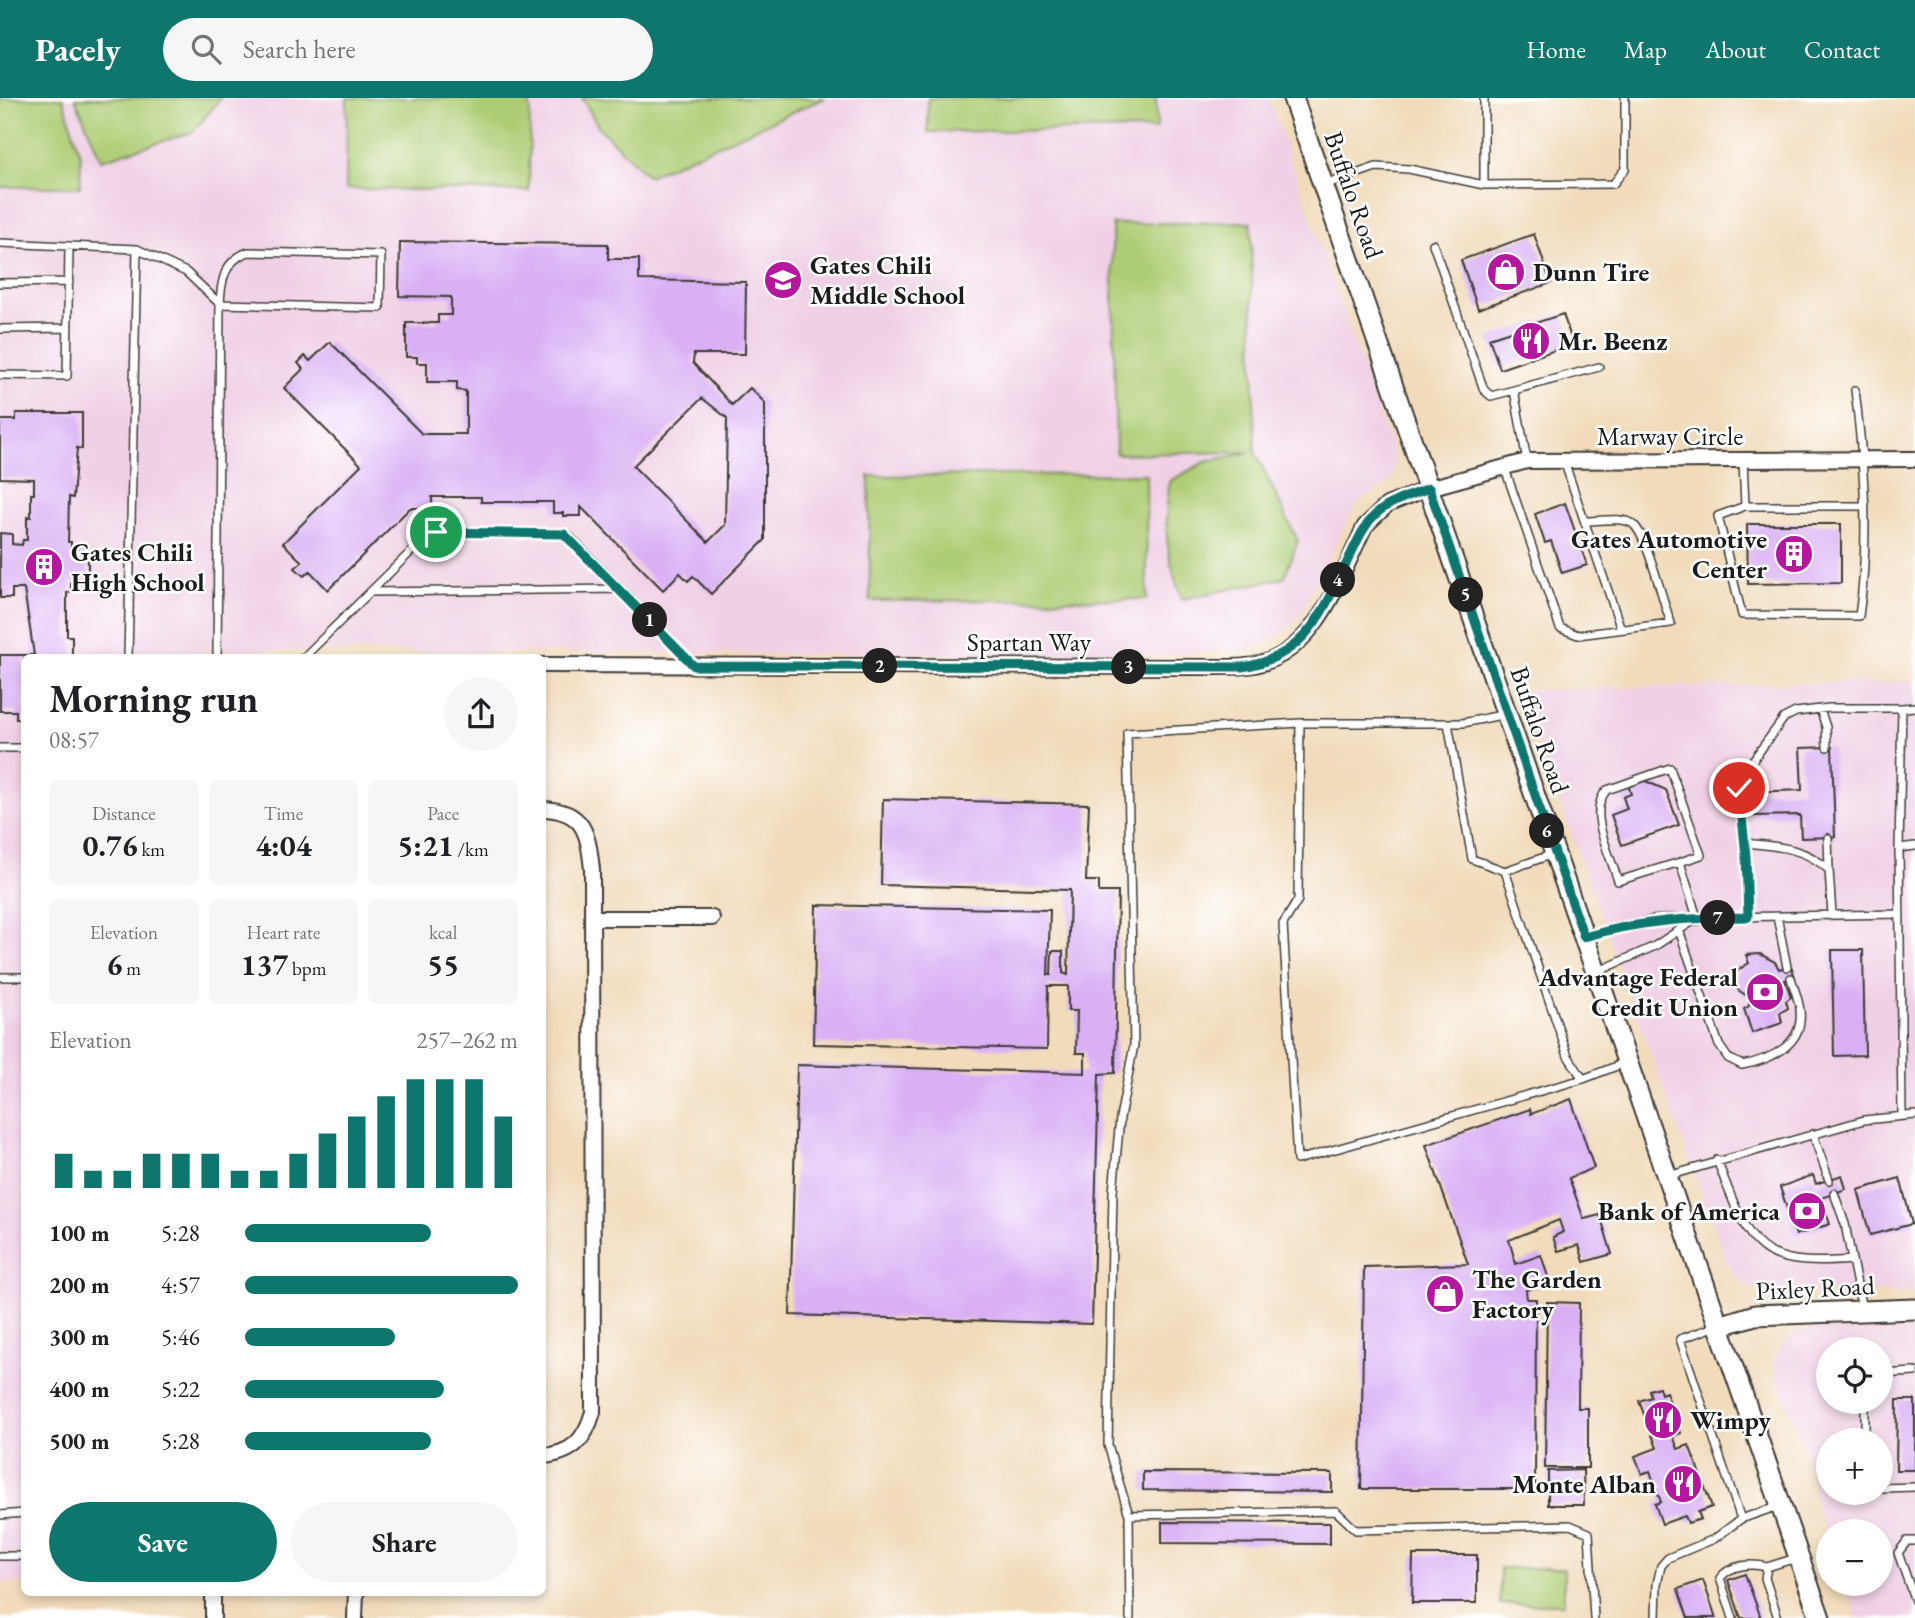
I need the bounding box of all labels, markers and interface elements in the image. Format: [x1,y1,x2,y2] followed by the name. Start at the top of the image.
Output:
[163,18,653,81] search box
[35,28,121,71] text: Pacely
[187,30,225,68] icon: search
[243,32,356,66] text: Search here
[1526,34,1586,65] text: Home
[1624,34,1667,65] text: Map
[1705,34,1766,65] text: About
[1804,34,1880,65] text: Contact
[1316,127,1392,264] street label: Buffalo Road
[810,248,965,312] place label: Gates Chili Middle School
[1485,251,1527,293] shop icon: Dunn Tire
[1533,255,1649,289] place label: Dunn Tire
[762,259,804,301] school or university icon: Gates Chili Middle School
[1510,320,1552,362] restaurant icon: Mr. Beenz
[1558,324,1668,358] place label: Mr. Beenz
[1597,419,1743,453] street label: Marway Circle
[406,502,466,562] pin
[417,513,455,551] icon: arrive
[1571,522,1767,586] place label: Gates Automotive Center
[1773,533,1815,575] building icon: Gates Automotive Center
[71,535,205,599] place label: Gates Chili High School
[23,546,65,588] building icon: Gates Chili High School
[1320,562,1356,598] pin: 4
[1332,567,1343,592] text: 4
[1448,578,1484,612] pin: 5
[1460,582,1471,607] text: 5
[632,602,668,638] pin: 1
[644,607,655,632] text: 1
[967,625,1092,659] street label: Spartan Way
[862,648,898,684] pin: 2
[1112,650,1146,684] pin: 3
[874,653,885,678] text: 2
[1123,654,1134,679] text: 3
[1502,662,1578,799] street label: Buffalo Road
[49,674,258,723] text: Morning run
[444,677,518,751] button: share
[49,725,99,755] text: 08:57
[1709,758,1769,818] pin
[1720,769,1758,807] icon: check
[92,801,156,826] text: Distance
[264,801,303,826] text: Time
[427,801,459,826] text: Pace
[1530,814,1564,848] pin: 6
[1541,818,1552,843] text: 6
[83,826,138,865] text: 0.76
[255,826,312,865] text: 4:04
[398,826,454,865] text: 5:21
[138,837,165,862] text: km
[454,837,489,862] text: /km
[1700,900,1736,936] pin: 7
[1712,905,1723,930] text: 7
[90,920,158,945] text: Elevation
[247,920,320,945] text: Heart rate
[429,920,457,945] text: kcal
[107,945,122,984] text: 6
[241,945,288,984] text: 137
[427,945,459,984] text: 55
[122,956,141,981] text: m
[288,956,326,981] text: bpm
[1538,960,1738,1024] place label: Advantage Federal Credit Union
[1744,971,1786,1013] bank icon: Advantage Federal Credit Union
[49,1025,132,1055] text: Elevation
[417,1025,518,1055] text: 257–262 m
[1786,1190,1828,1232] bank icon: Bank of America
[1598,1194,1781,1228] place label: Bank of America
[49,1218,110,1248] text: 100 m
[161,1218,200,1248] text: 5:28
[1472,1262,1602,1326] place label: The Garden Factory
[1755,1268,1876,1308] street label: Pixley Road
[49,1270,110,1300] text: 200 m
[161,1270,200,1300] text: 4:57
[1424,1273,1466,1315] shop icon: The Garden Factory
[49,1322,110,1352] text: 300 m
[161,1322,200,1352] text: 5:46
[1816,1337,1893,1596] map controls
[1816,1337,1893,1414] button: locate
[49,1374,110,1404] text: 400 m
[161,1374,200,1404] text: 5:22
[1642,1399,1684,1441] restaurant icon: Wimpy
[1690,1403,1771,1437] place label: Wimpy
[49,1426,110,1456] text: 500 m
[161,1426,200,1456] text: 5:28
[1816,1428,1893,1505] button: +
[1662,1463,1704,1505] restaurant icon: Monte Alban
[1512,1467,1656,1501] place label: Monte Alban
[49,1502,277,1582] button: Save
[291,1502,518,1582] button: Share
[1816,1519,1893,1596] button: −

